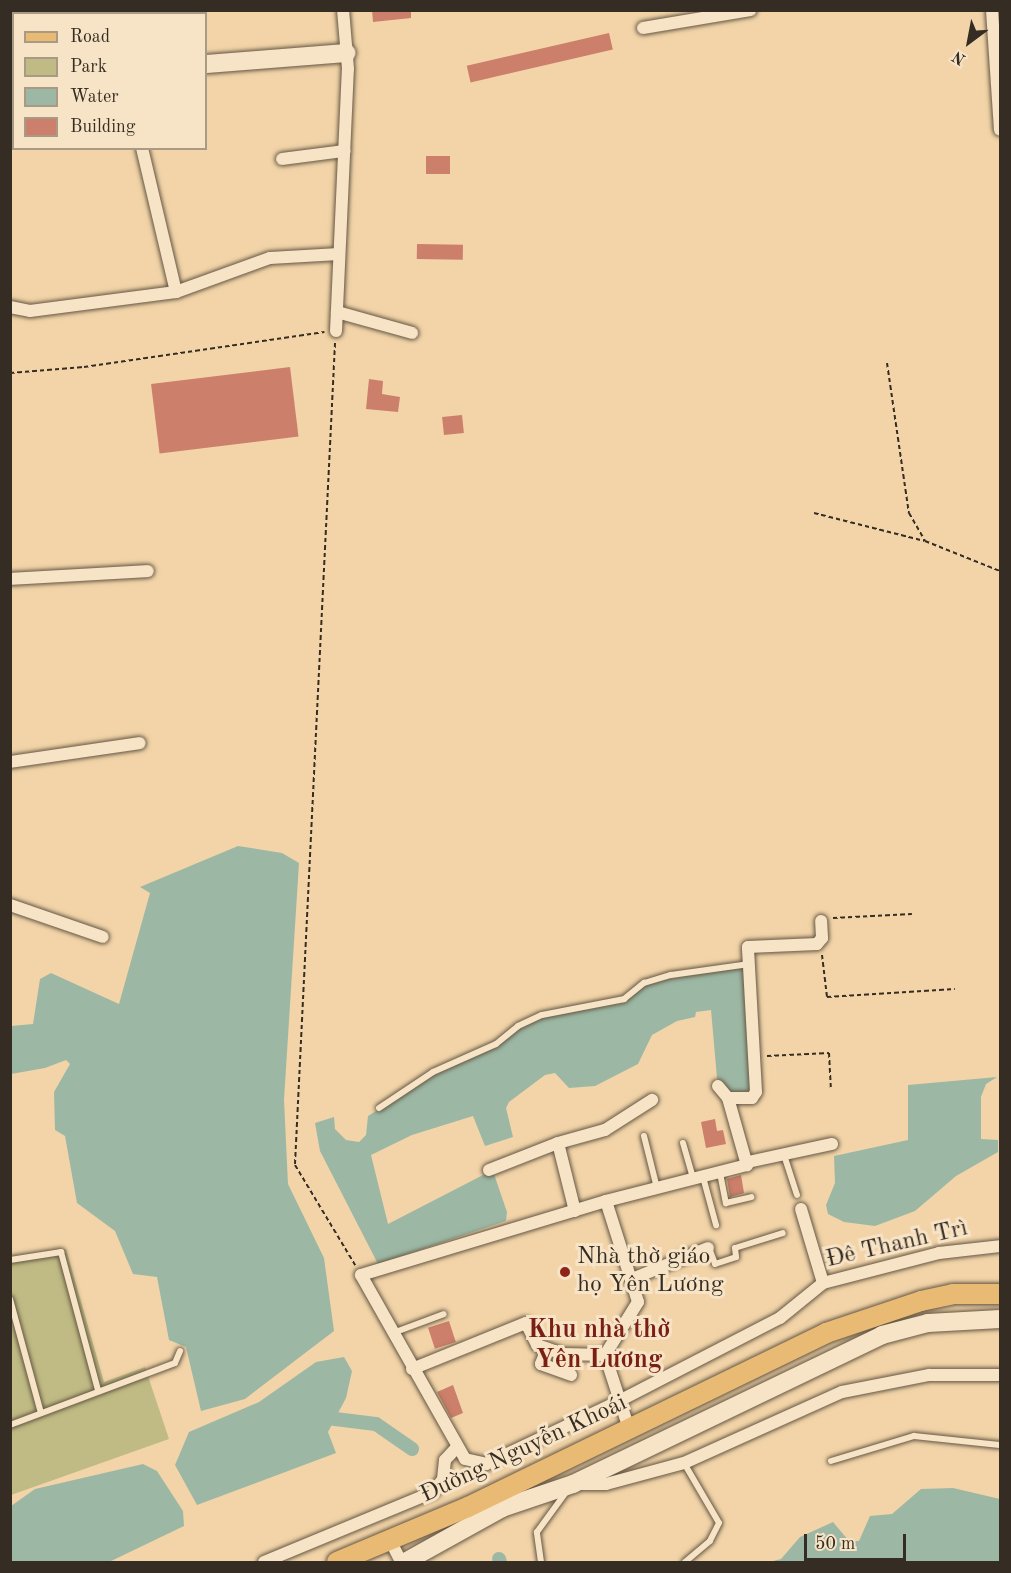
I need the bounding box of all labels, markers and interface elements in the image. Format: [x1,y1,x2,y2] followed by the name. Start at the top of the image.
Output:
[12,12,207,150] legend
[939,12,999,72] north arrow
[70,28,110,46] text: Road
[950,47,969,67] text: N
[70,58,107,76] text: Park
[70,88,119,106] text: Water
[70,118,135,136] text: Building
[823,1215,971,1275] street label: Đê Thanh Trì
[577,1244,724,1300] place label: Nhà thờ giáo họ Yên Lương
[558,1265,572,1279] marker: Nhà thờ giáo họ Yên Lương
[528,1315,670,1376] district label: Khu nhà thờ Yên Lương
[416,1390,632,1510] street label: Đường Nguyễn Khoái
[807,1522,909,1560] scale bar
[815,1535,855,1553] text: 50 m

